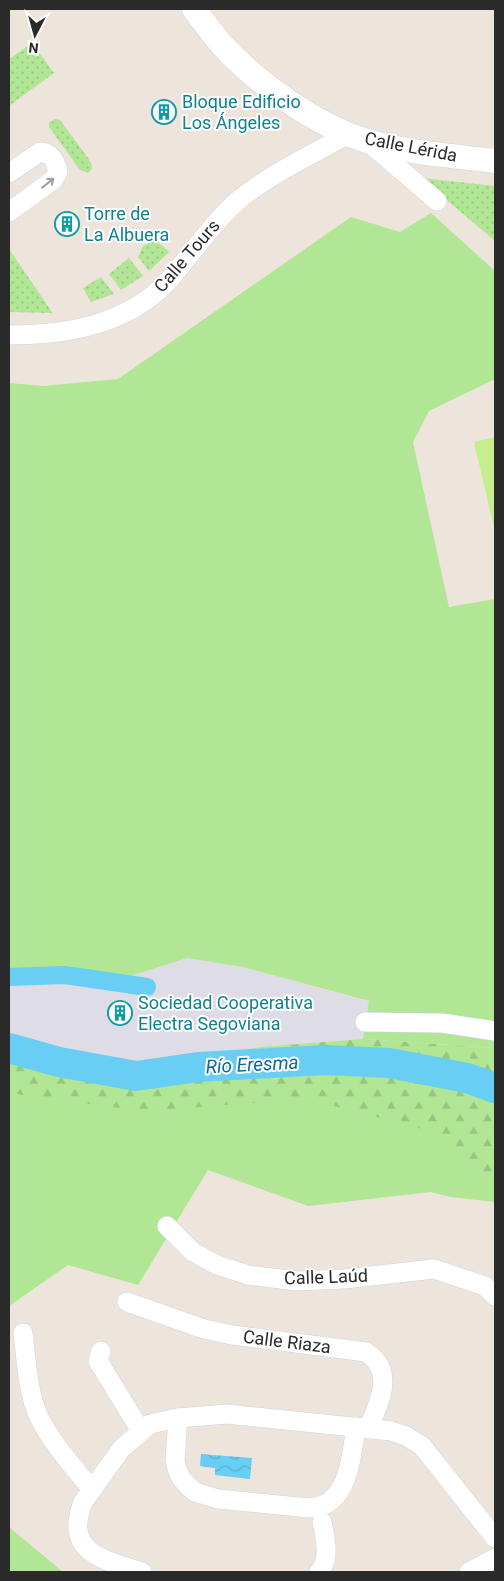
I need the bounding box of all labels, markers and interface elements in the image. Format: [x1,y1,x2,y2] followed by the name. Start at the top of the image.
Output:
[10,10,60,60] north arrow
[28,39,39,56] text: N
[182,91,301,133] place label: Bloque Edificio Los Ángeles
[151,99,177,125] building icon: Bloque Edificio Los Ángeles
[363,127,459,166] street label: Calle Lérida
[41,178,54,189] one-way arrow
[84,203,169,245] place label: Torre de La Albuera
[54,211,80,237] building icon: Torre de La Albuera
[149,215,224,296] street label: Calle Tours
[138,992,313,1034] place label: Sociedad Cooperativa Electra Segoviana
[107,1000,133,1026] building icon: Sociedad Cooperativa Electra Segoviana
[205,1051,299,1078] water label: Río Eresma
[284,1265,368,1288] street label: Calle Laúd
[242,1326,332,1357] street label: Calle Riaza

